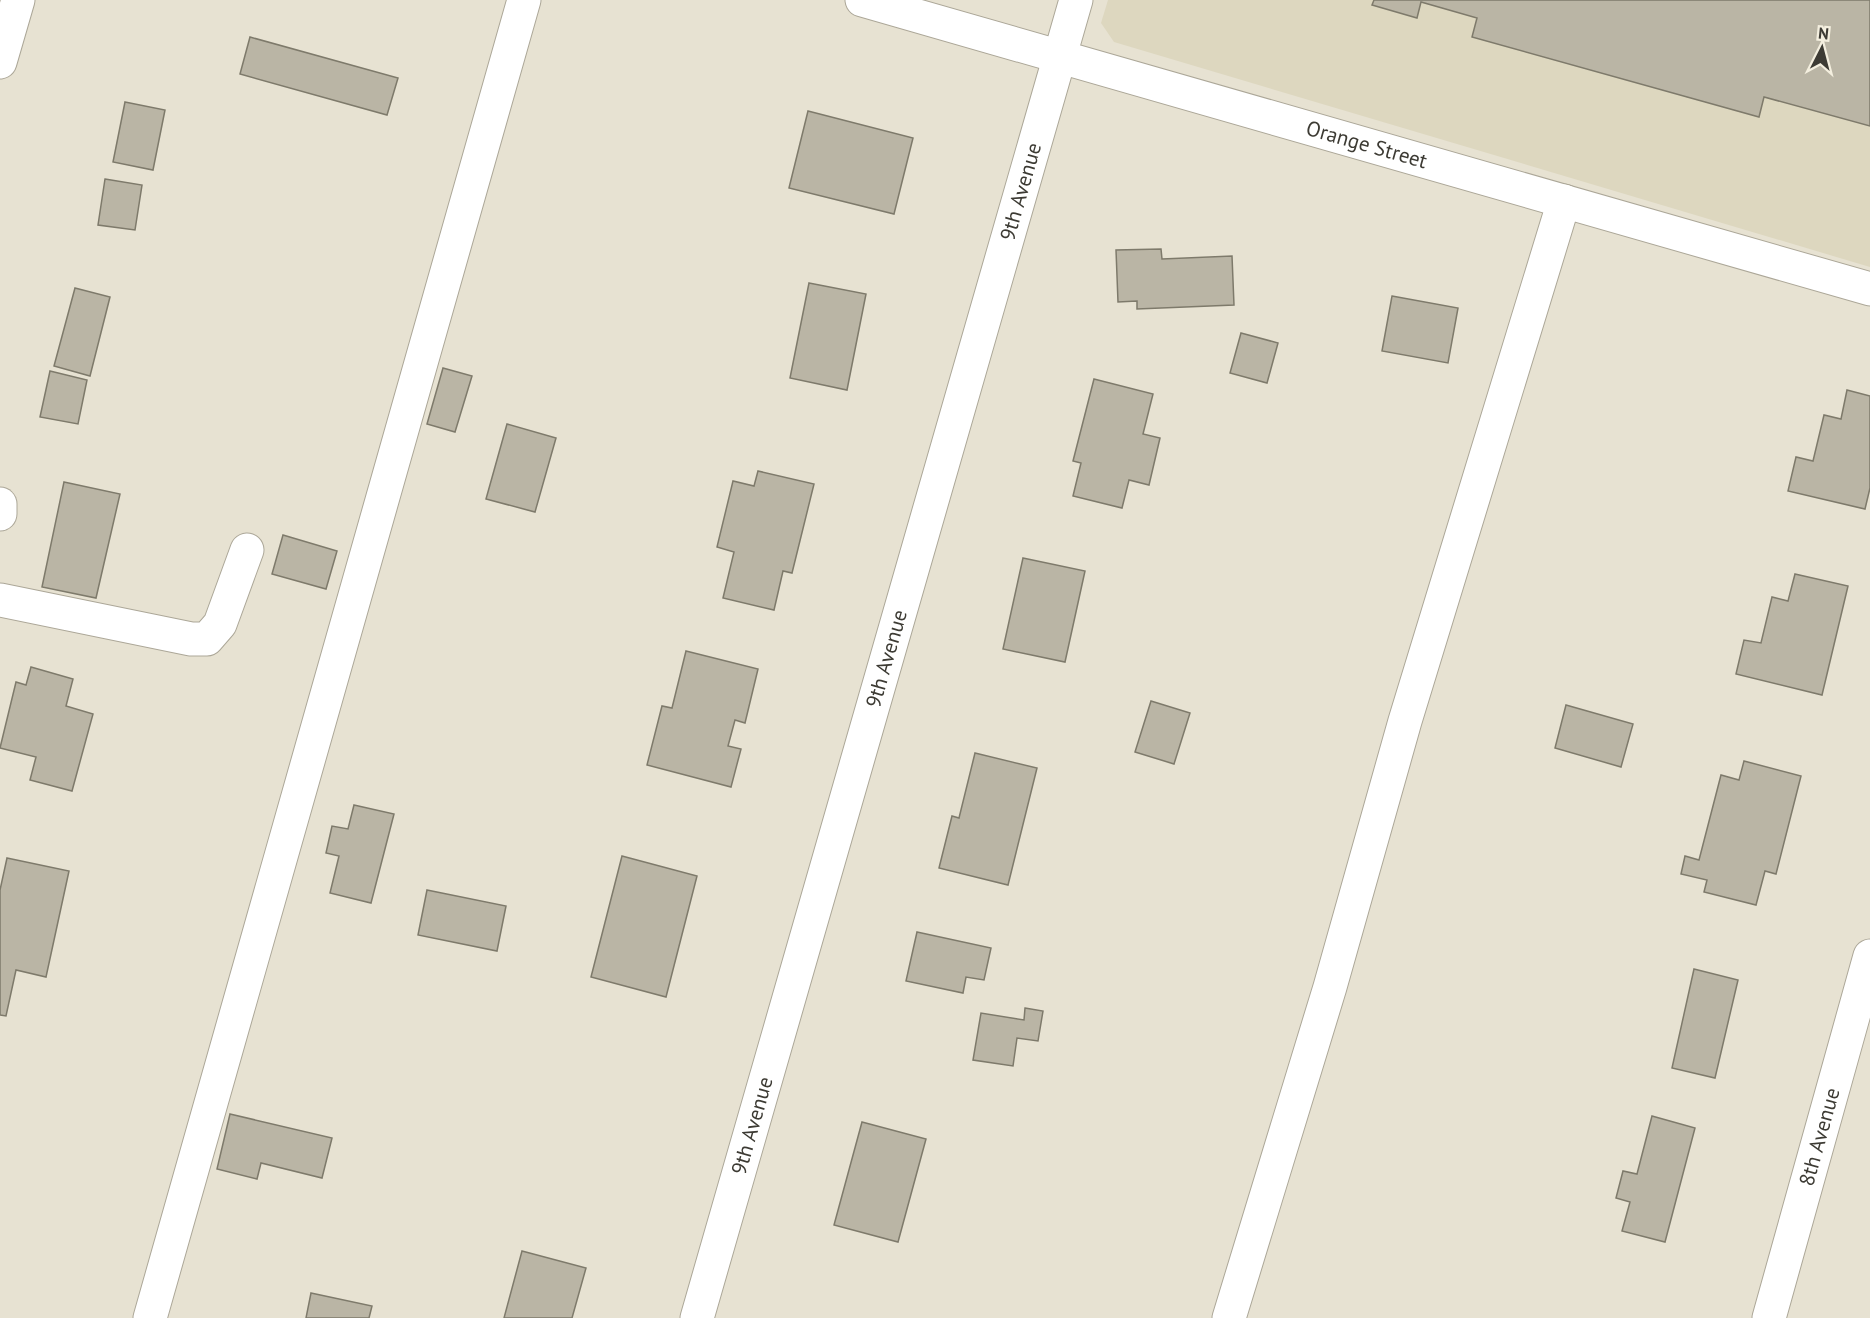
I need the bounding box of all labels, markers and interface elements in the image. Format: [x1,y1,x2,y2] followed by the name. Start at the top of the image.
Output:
[1792,18,1852,78] north arrow
[1817,23,1830,44] text: N
[1303,114,1430,174] street label: Orange Street
[994,139,1047,244] street label: 9th Avenue
[859,606,913,711] street label: 9th Avenue
[725,1074,779,1178] street label: 9th Avenue
[1793,1085,1846,1189] street label: 8th Avenue

